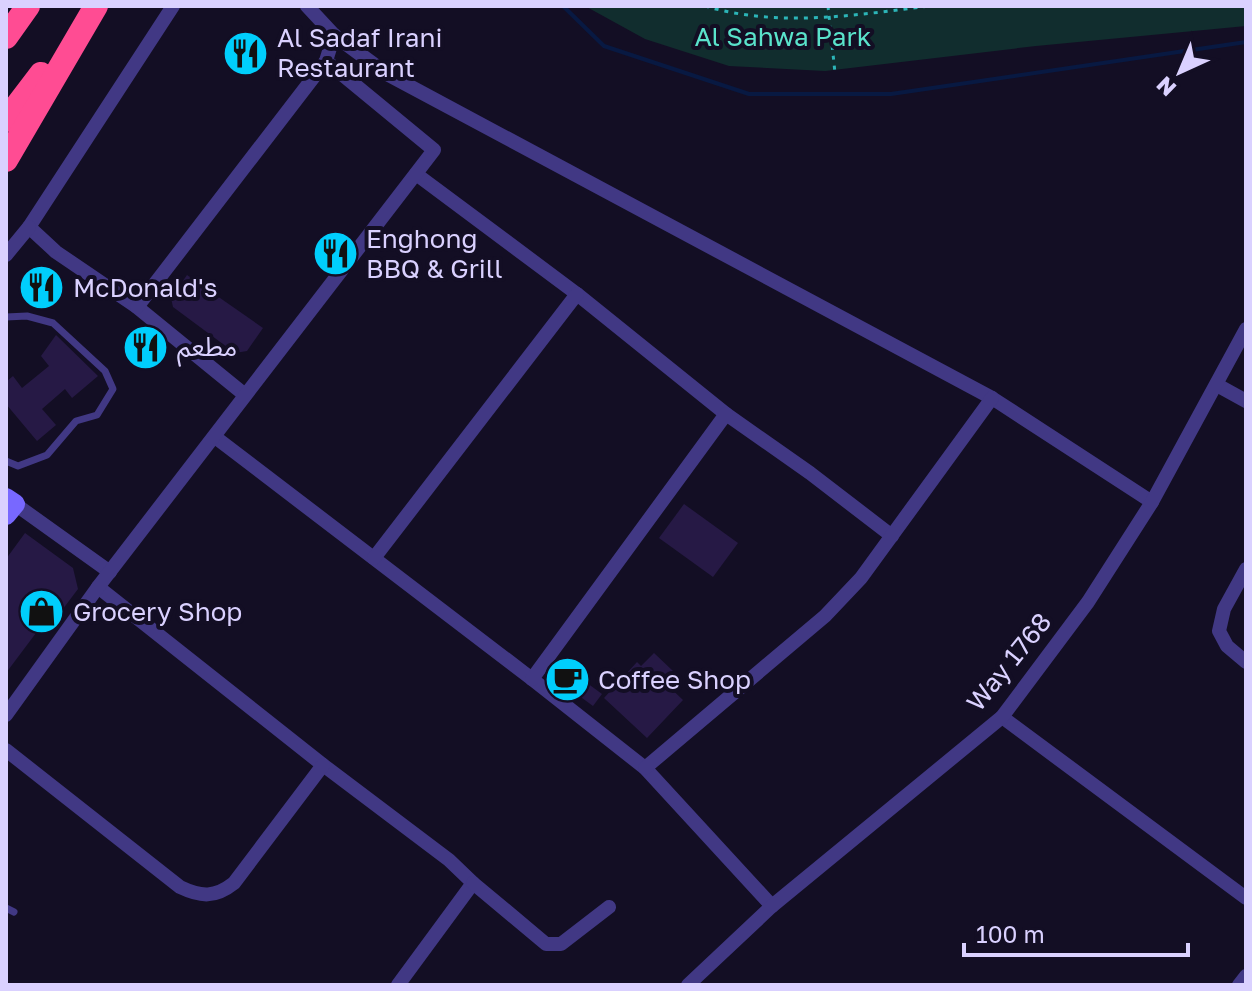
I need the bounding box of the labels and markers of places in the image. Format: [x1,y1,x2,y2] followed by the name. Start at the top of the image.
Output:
[277,22,442,83] place label: Al Sadaf Irani Restaurant
[222,29,270,77] restaurant icon: Al Sadaf Irani Restaurant
[366,223,502,284] place label: Enghong BBQ & Grill
[311,230,359,278] restaurant icon: Enghong BBQ & Grill
[18,264,66,312] restaurant icon: McDonald's
[73,272,218,303] place label: McDonald's
[122,323,170,371] restaurant icon: مطعم
[177,331,237,367] place label: مطعم
[18,588,66,636] shop icon: Grocery Shop
[73,596,242,627] place label: Grocery Shop
[543,656,591,704] cafe icon: Coffee Shop
[598,664,751,695] place label: Coffee Shop

